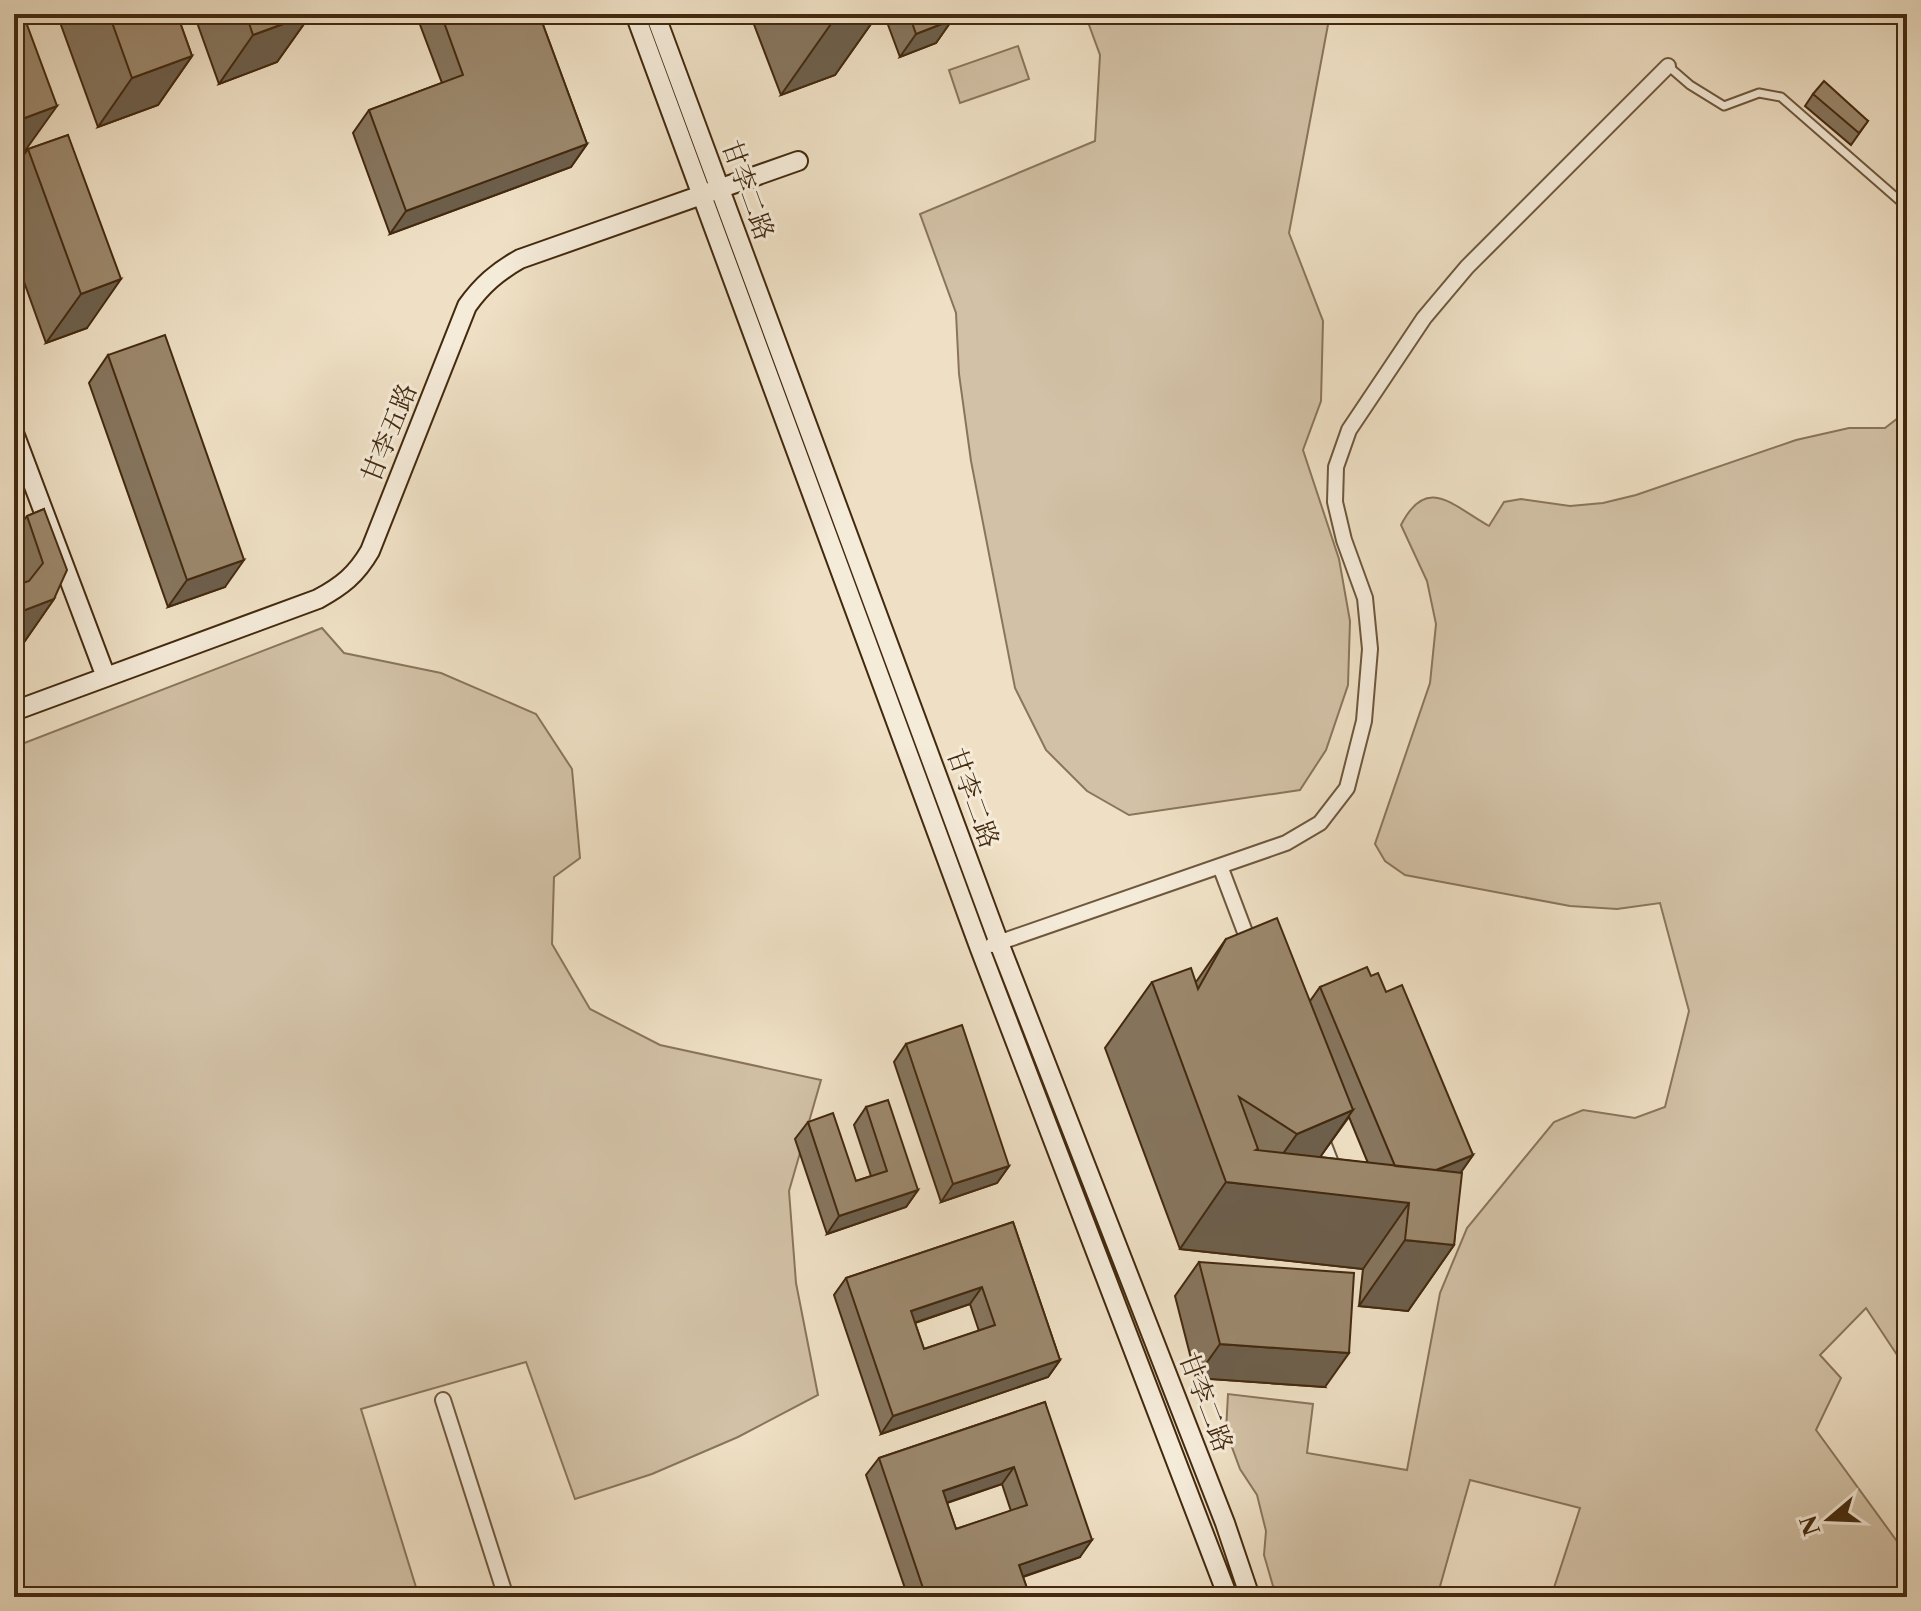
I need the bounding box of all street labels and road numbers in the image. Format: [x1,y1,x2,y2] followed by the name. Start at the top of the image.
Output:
[715,136,781,244] street label: 甘李二路
[355,379,423,487] street label: 甘李五路
[940,744,1006,852] street label: 甘李二路
[1172,1348,1240,1456] street label: 甘李二路

